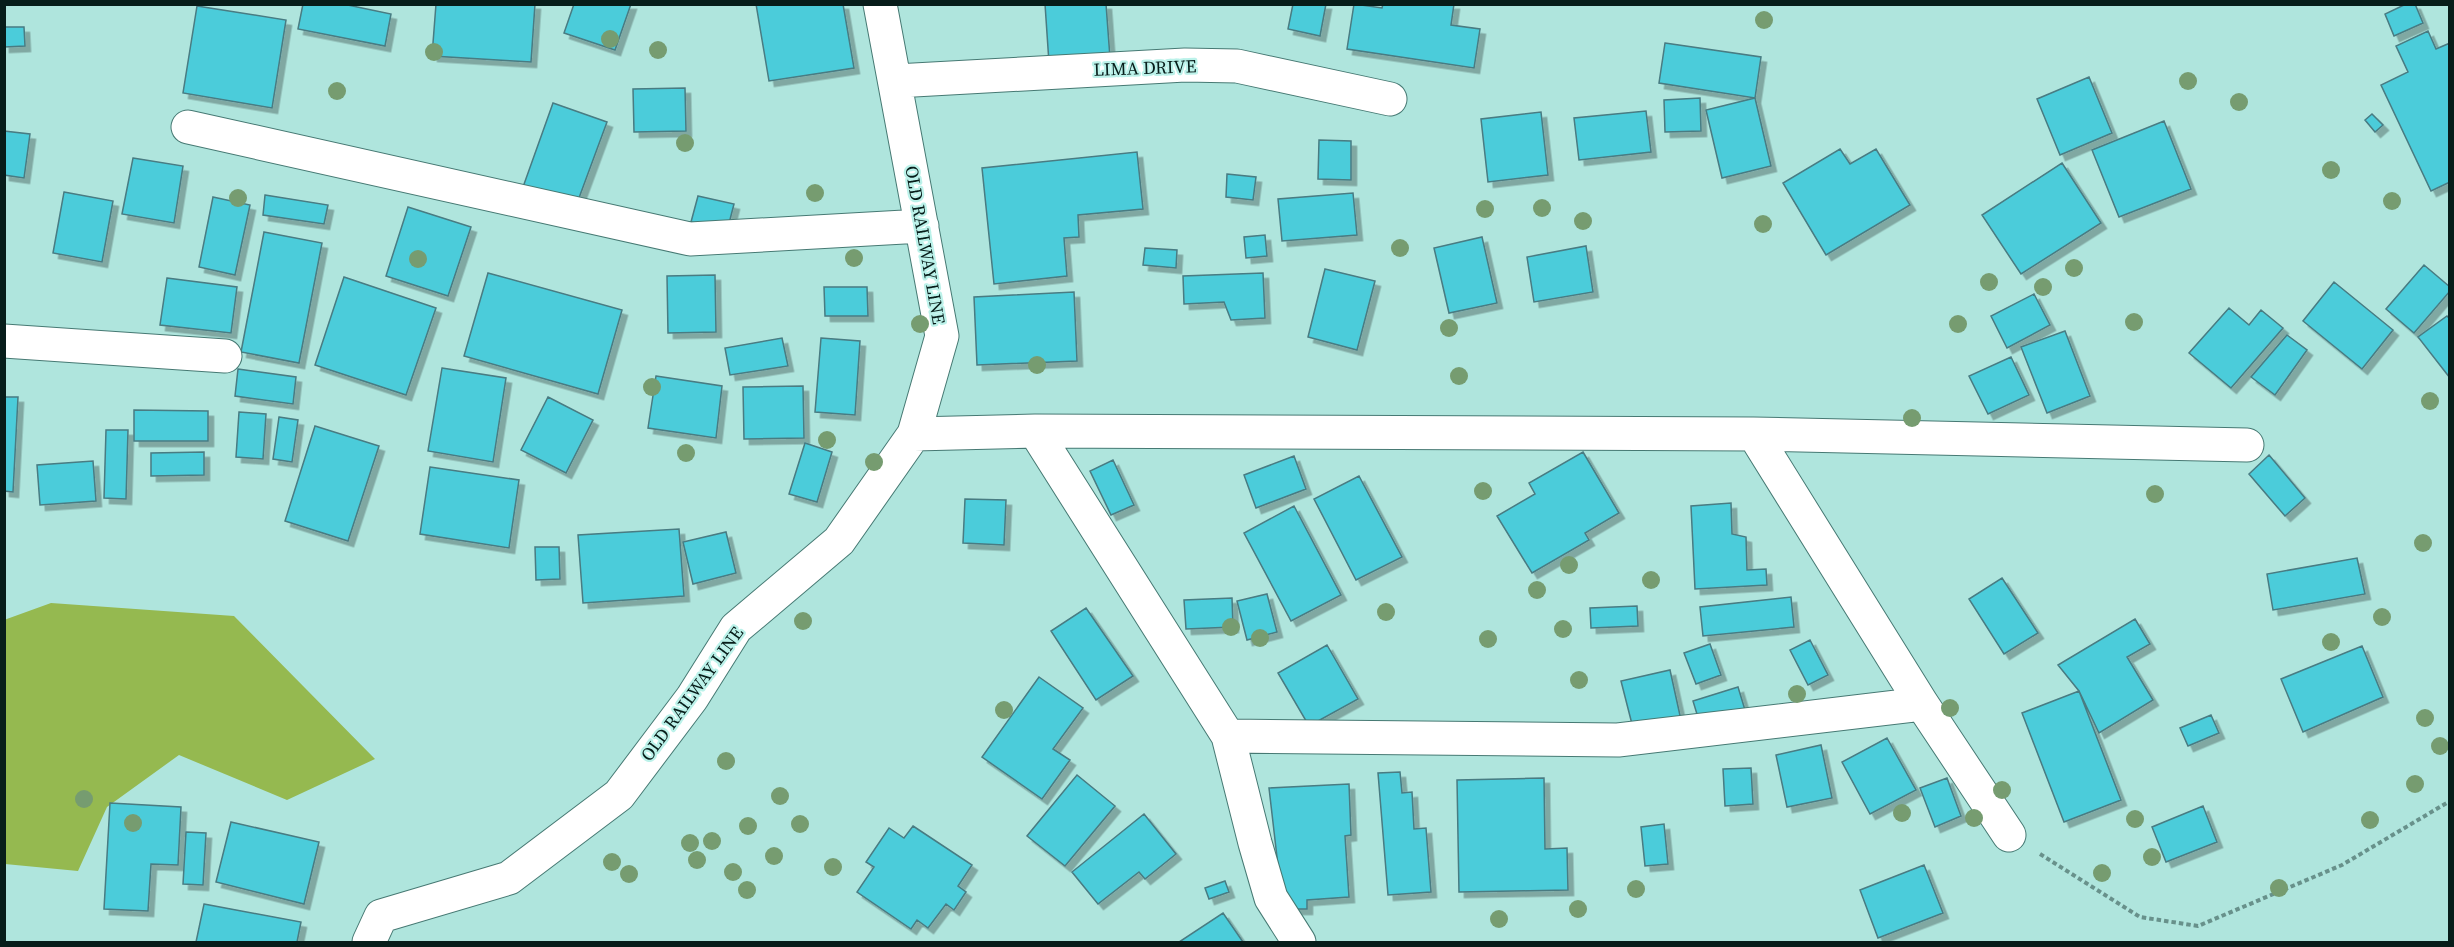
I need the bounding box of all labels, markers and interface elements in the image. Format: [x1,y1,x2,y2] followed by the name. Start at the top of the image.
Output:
[1093,53,1197,82] street label: LIMA DRIVE
[899,164,952,326] street label: OLD RAILWAY LINE
[634,621,749,766] street label: OLD RAILWAY LINE

